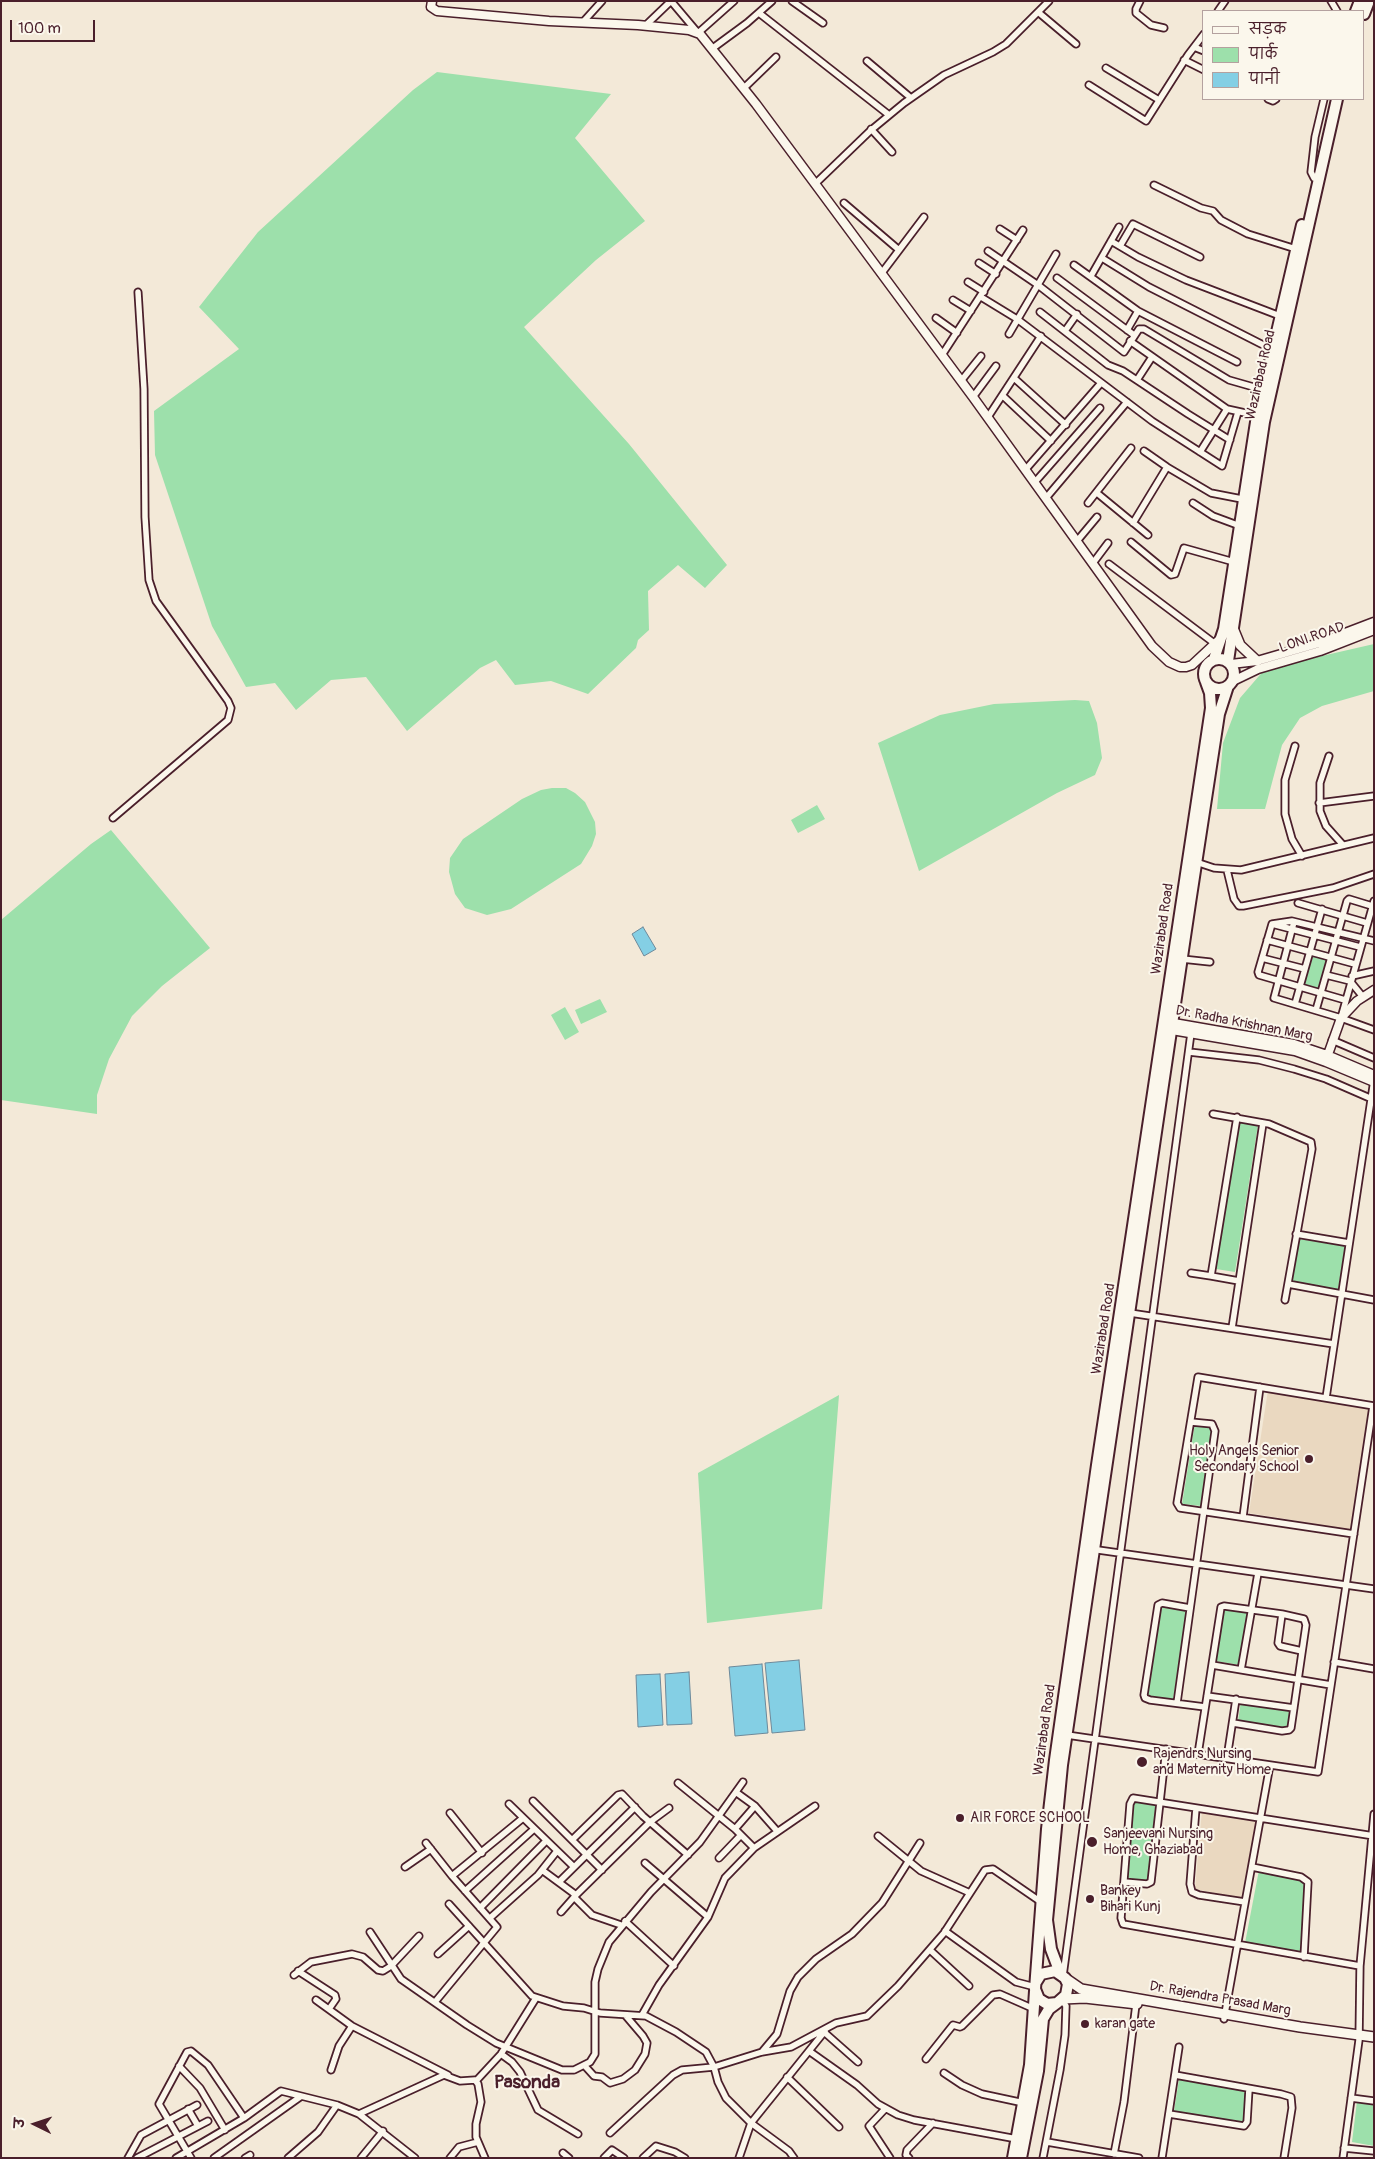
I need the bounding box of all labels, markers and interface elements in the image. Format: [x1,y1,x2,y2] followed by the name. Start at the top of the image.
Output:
[12,10,98,42] scale bar
[1202,10,1365,100] legend
[18,19,61,38] text: 100 m
[1249,20,1286,39] text: सड़क
[1249,45,1277,64] text: पार्क
[1249,70,1280,89] text: पानी
[1242,328,1280,422] street label: Wazirabad Road
[1277,619,1347,657] street label: LONI ROAD
[1148,882,1178,976] street label: Wazirabad Road
[1174,1002,1314,1046] street label: Dr. Radha Krishnan Marg
[1089,1282,1119,1376] street label: Wazirabad Road
[1189,1443,1299,1475] place label: Holy Angels Senior Secondary School
[1303,1453,1315,1465] marker: Holy Angels Senior Secondary School
[1030,1683,1060,1777] street label: Wazirabad Road
[1153,1746,1271,1778] place label: Rajendrs Nursing and Maternity Home
[1135,1755,1149,1769] marker: Rajendrs Nursing and Maternity Home
[970,1810,1090,1826] place label: AIR FORCE SCHOOL
[954,1812,966,1824] marker: AIR FORCE SCHOOL
[1103,1826,1213,1858] place label: Sanjeevani Nursing Home, Ghaziabad
[1085,1835,1099,1849] marker: Sanjeevani Nursing Home, Ghaziabad
[1100,1883,1161,1915] place label: Bankey Bihari Kunj
[1084,1893,1096,1905] marker: Bankey Bihari Kunj
[1148,1978,1292,2020] street label: Dr. Rajendra Prasad Marg
[1095,2016,1155,2032] place label: karan gate
[1079,2018,1091,2030] marker: karan gate
[494,2072,560,2094] district label: Pasonda
[10,2099,60,2149] north arrow
[11,2118,28,2128] text: उ

